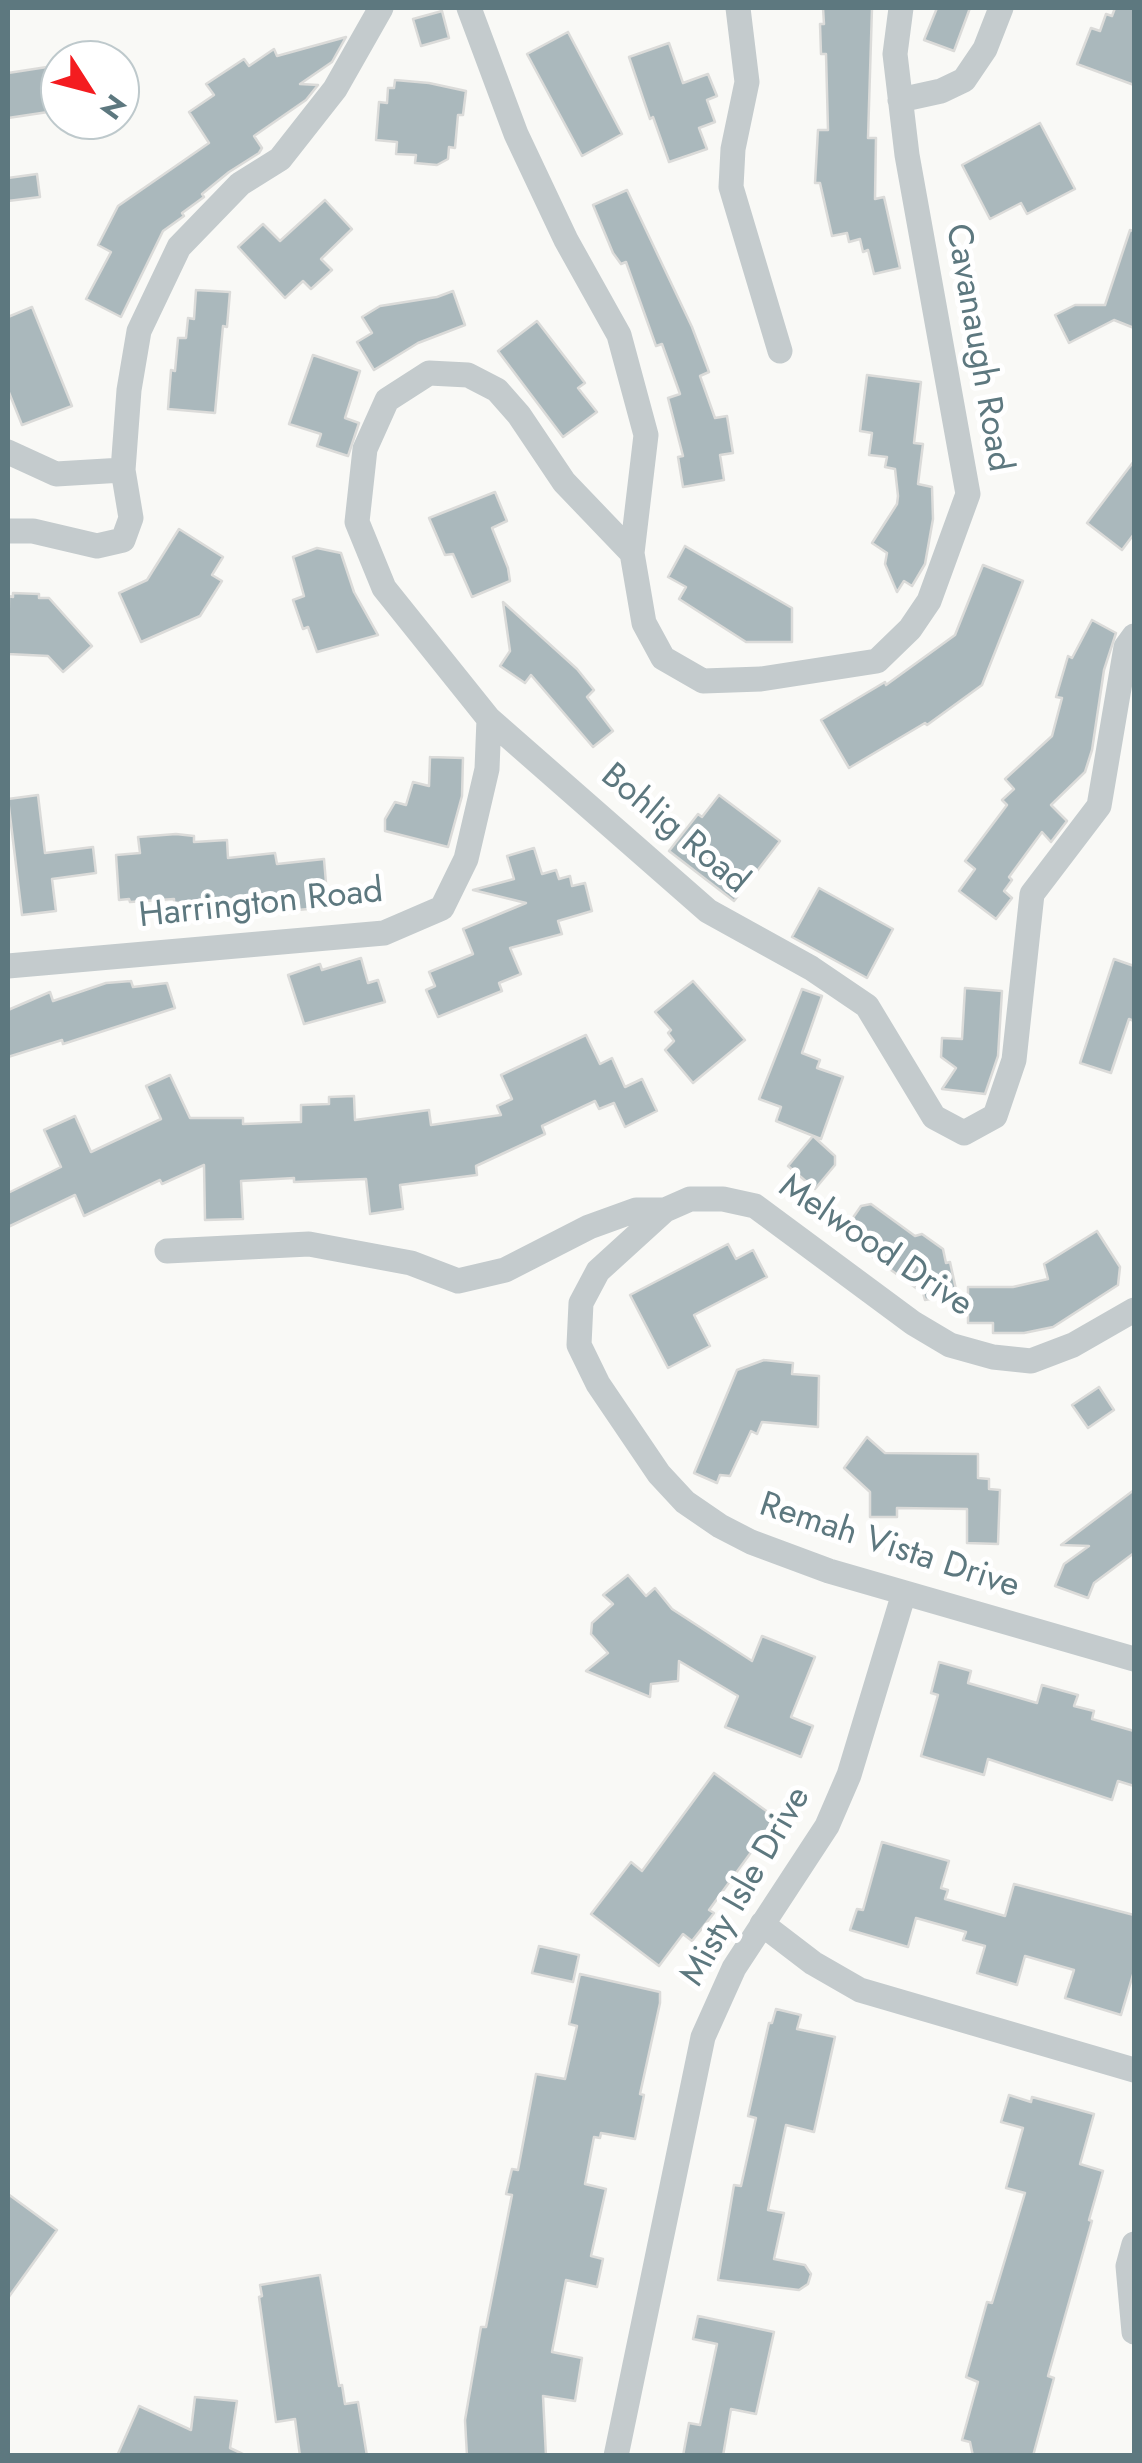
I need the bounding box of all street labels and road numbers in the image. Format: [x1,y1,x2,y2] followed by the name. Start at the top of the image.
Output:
[935,221,1019,475] street label: Cavanaugh Road
[592,756,756,904] street label: Bohlig Road
[137,871,385,939] street label: Harrington Road
[770,1167,980,1327] street label: Melwood Drive
[754,1485,1024,1609] street label: Remah Vista Drive
[673,1780,821,1994] street label: Misty Isle Drive

